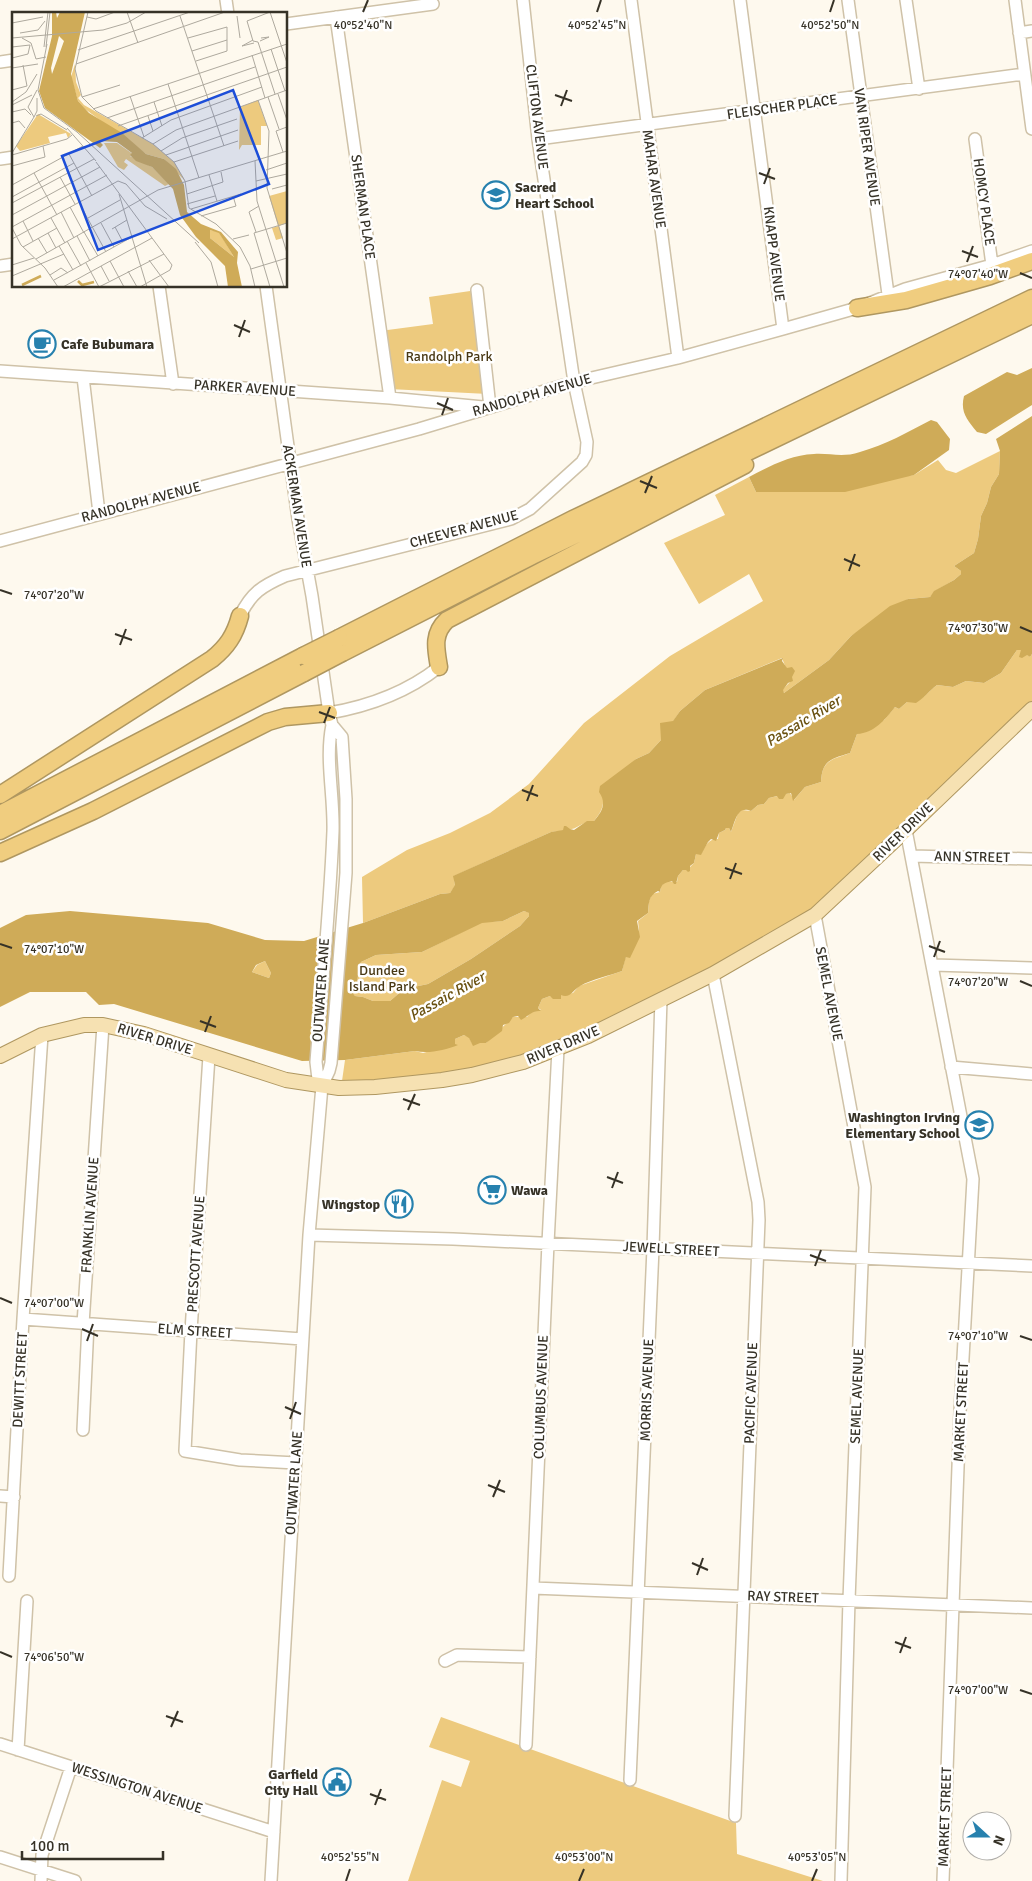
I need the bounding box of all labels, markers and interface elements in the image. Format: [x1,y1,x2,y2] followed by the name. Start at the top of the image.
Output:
[12,12,288,288] inset map
[334,18,392,33] text: 40°52'40"N
[568,18,626,33] text: 40°52'45"N
[801,18,859,33] text: 40°52'50"N
[522,63,552,171] street label: CLIFTON AVENUE
[850,87,884,207] street label: VAN RIPER AVENUE
[726,91,838,123] street label: FLEISCHER PLACE
[639,128,669,230] street label: MAHAR AVENUE
[347,153,379,261] street label: SHERMAN PLACE
[969,157,999,247] street label: HOMCY PLACE
[515,179,595,212] place label: Sacred Heart School
[481,180,511,210] school or university icon: Sacred Heart School
[760,205,788,303] street label: KNAPP AVENUE
[948,267,1008,282] text: 74°07'40"W
[27,329,57,359] cafe icon: Cafe Bubumara
[61,336,154,353] place label: Cafe Bubumara
[406,348,492,365] park label: Randolph Park
[471,370,594,420] street label: RANDOLPH AVENUE
[193,376,297,400] street label: PARKER AVENUE
[279,443,315,569] street label: ACKERMAN AVENUE
[79,478,203,526] street label: RANDOLPH AVENUE
[408,506,520,552] street label: CHEEVER AVENUE
[24,588,84,603] text: 74°07'20"W
[948,621,1008,636] text: 74°07'30"W
[763,690,846,750] water label: Passaic River
[869,799,937,865] street label: RIVER DRIVE
[934,848,1010,866] street label: ANN STREET
[309,937,333,1043] street label: OUTWATER LANE
[24,942,84,957] text: 74°07'10"W
[812,945,846,1043] street label: SEMEL AVENUE
[349,962,415,995] park label: Dundee Island Park
[406,967,490,1024] water label: Passaic River
[948,975,1008,990] text: 74°07'20"W
[115,1020,195,1058] street label: RIVER DRIVE
[524,1022,602,1068] street label: RIVER DRIVE
[845,1109,961,1142] place label: Washington Irving Elementary School
[964,1110,994,1140] school or university icon: Washington Irving Elementary School
[77,1156,103,1274] street label: FRANKLIN AVENUE
[477,1175,507,1205] supermarket icon: Wawa
[511,1182,548,1199] place label: Wawa
[384,1189,414,1219] restaurant icon: Wingstop
[183,1195,209,1313] street label: PRESCOTT AVENUE
[322,1196,380,1213] place label: Wingstop
[622,1238,720,1260] street label: JEWELL STREET
[24,1296,84,1311] text: 74°07'00"W
[157,1320,233,1342] street label: ELM STREET
[948,1329,1008,1344] text: 74°07'10"W
[9,1332,31,1428] street label: DEWITT STREET
[530,1334,552,1459] street label: COLUMBUS AVENUE
[637,1338,657,1442] street label: MORRIS AVENUE
[741,1342,761,1444] street label: PACIFIC AVENUE
[847,1348,867,1444] street label: SEMEL AVENUE
[950,1362,972,1462] street label: MARKET STREET
[282,1430,306,1536] street label: OUTWATER LANE
[747,1587,819,1607] street label: RAY STREET
[24,1650,84,1665] text: 74°06'50"W
[948,1683,1008,1698] text: 74°07'00"W
[69,1759,205,1817] street label: WESSINGTON AVENUE
[265,1766,319,1799] place label: Garfield City Hall
[322,1767,352,1797] public building icon: Garfield City Hall
[935,1767,955,1867] street label: MARKET STREET
[962,1811,1012,1861] north arrow
[22,1828,164,1860] scale bar
[989,1833,1008,1848] text: N
[30,1837,70,1855] text: 100 m
[321,1850,379,1865] text: 40°52'55"N
[555,1850,613,1865] text: 40°53'00"N
[788,1850,846,1865] text: 40°53'05"N

